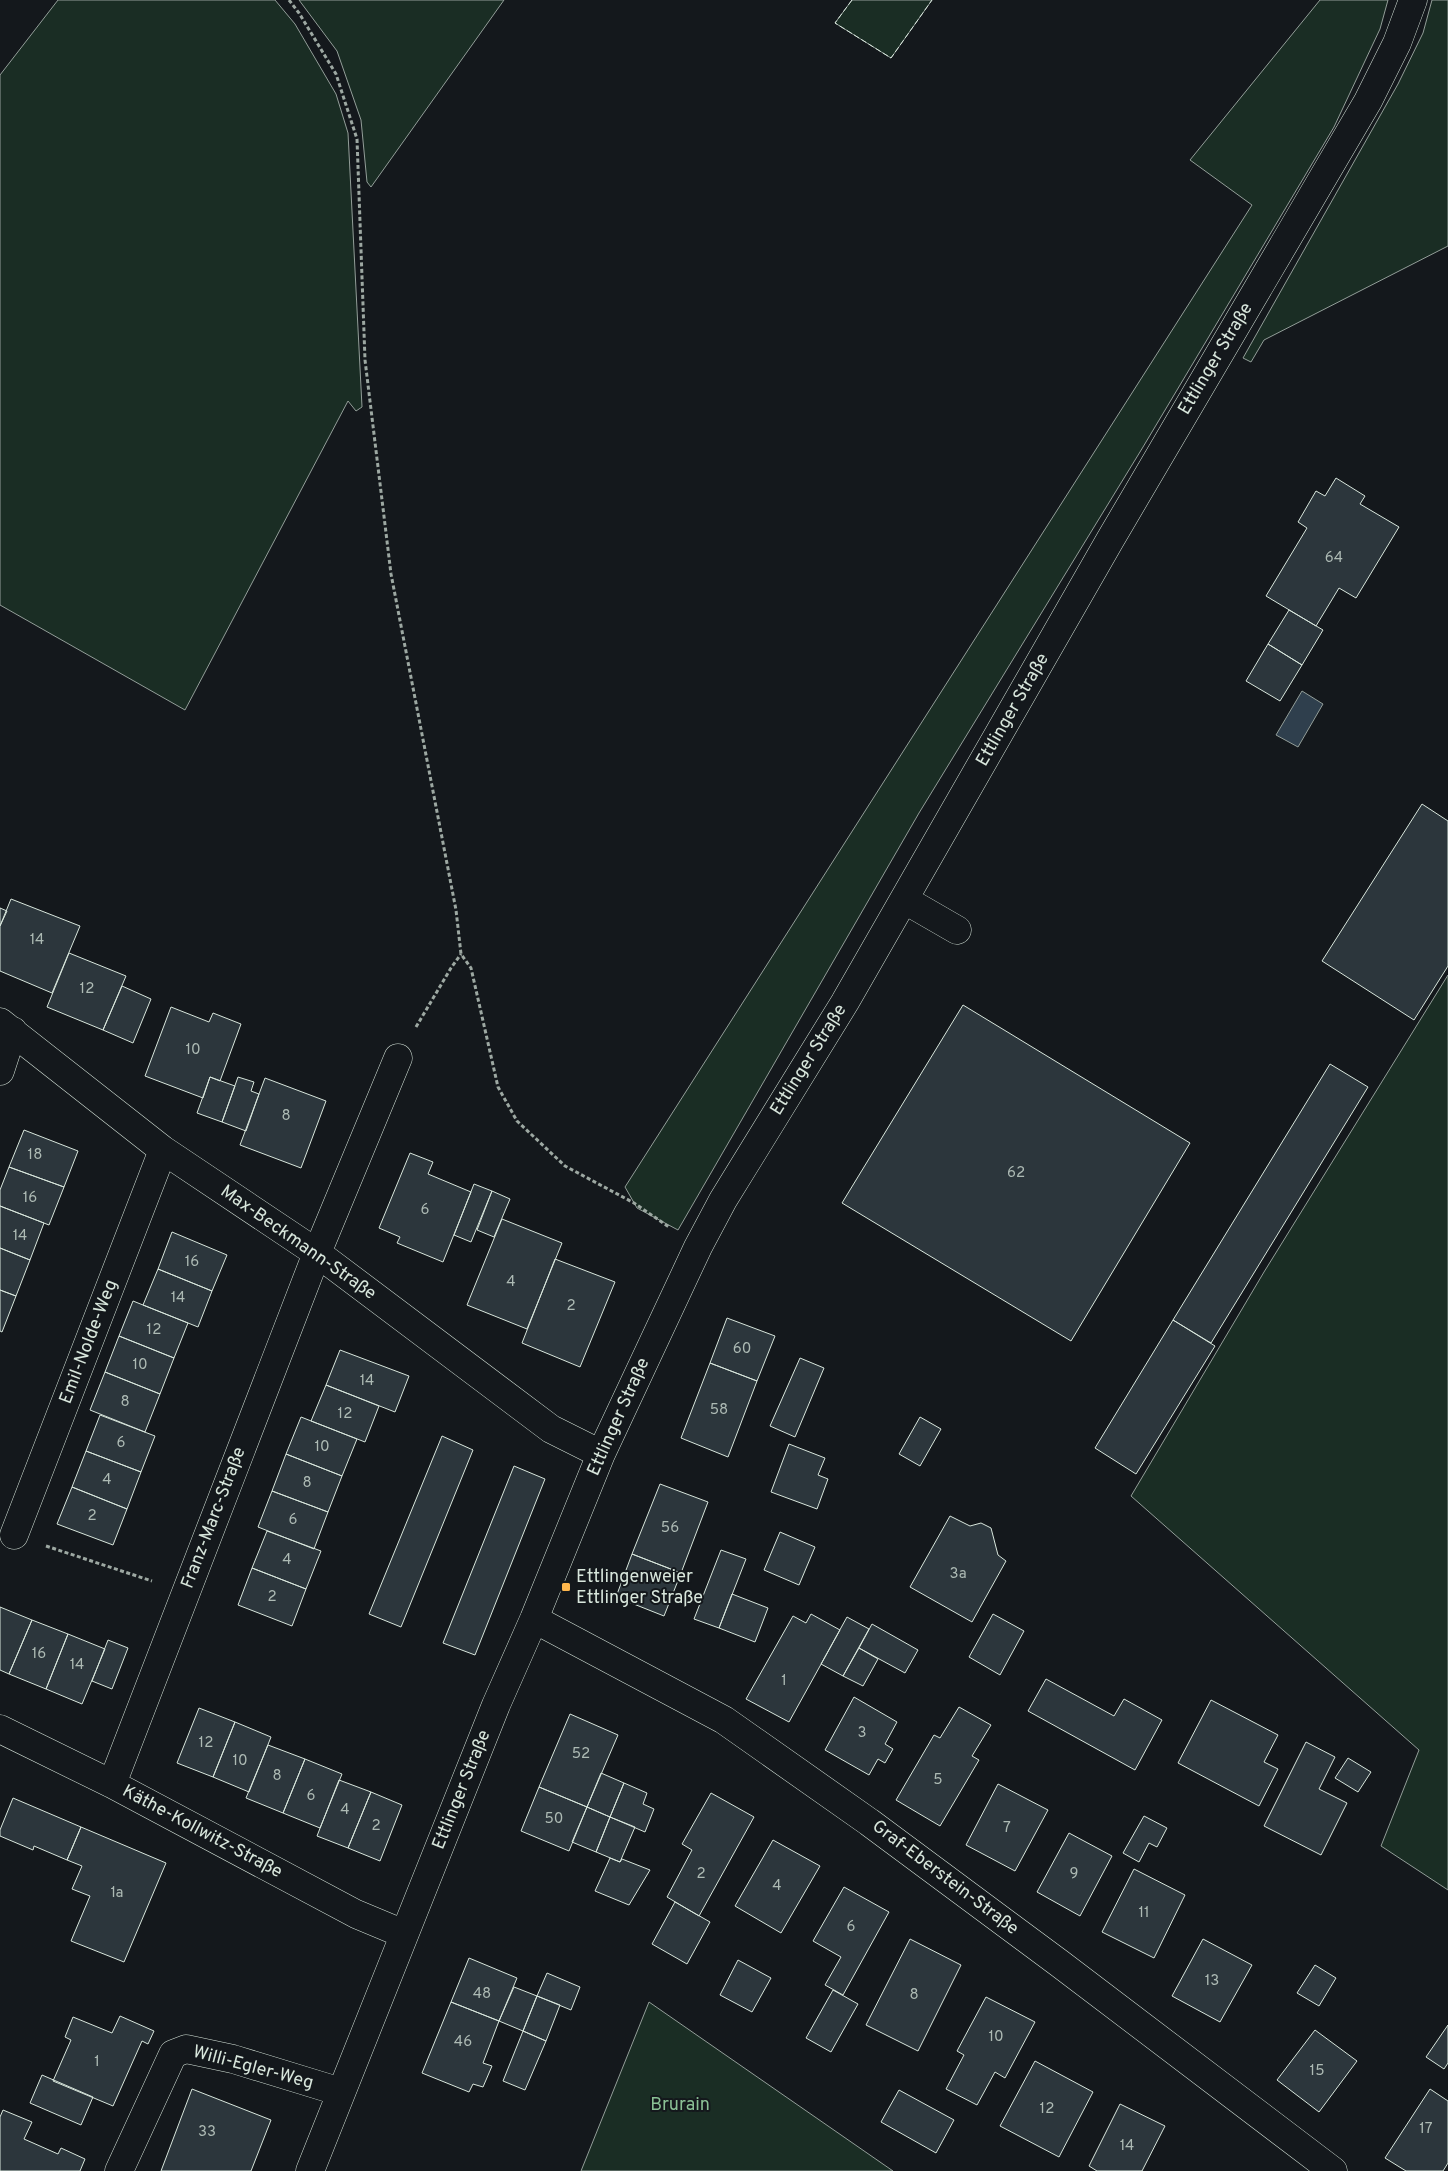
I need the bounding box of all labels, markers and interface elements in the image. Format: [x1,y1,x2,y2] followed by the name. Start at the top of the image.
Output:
[1173,299,1259,419] street label: Ettlinger Straße
[1325,549,1343,568] house number: 64
[971,649,1055,771] street label: Ettlinger Straße
[30,931,44,950] house number: 14
[80,980,94,999] house number: 12
[766,1000,852,1120] street label: Ettlinger Straße
[185,1041,201,1060] house number: 10
[281,1107,291,1126] house number: 8
[28,1146,42,1165] house number: 18
[1007,1164,1025,1183] house number: 62
[216,1181,380,1305] street label: Max-Beckmann-Straße
[23,1189,37,1208] house number: 16
[421,1201,430,1220] house number: 6
[13,1227,27,1246] house number: 14
[185,1253,199,1272] house number: 16
[506,1273,516,1292] house number: 4
[55,1276,123,1408] street label: Emil-Nolde-Weg
[171,1289,185,1308] house number: 14
[566,1297,576,1316] house number: 2
[147,1321,161,1340] house number: 12
[733,1340,751,1359] house number: 60
[583,1354,655,1480] street label: Ettlinger Straße
[132,1356,148,1375] house number: 10
[360,1372,374,1391] house number: 14
[120,1393,130,1412] house number: 8
[710,1401,728,1420] house number: 58
[338,1405,352,1424] house number: 12
[117,1434,126,1453] house number: 6
[314,1438,330,1457] house number: 10
[176,1444,252,1592] street label: Franz-Marc-Straße
[102,1471,112,1490] house number: 4
[302,1474,312,1493] house number: 8
[87,1507,97,1526] house number: 2
[289,1511,298,1530] house number: 6
[661,1519,679,1538] house number: 56
[282,1551,292,1570] house number: 4
[949,1565,967,1584] house number: 3a
[576,1566,703,1610] place label: Ettlingenweier Ettlinger Straße
[560,1581,572,1593] marker: Ettlingenweier Ettlinger Straße
[267,1588,277,1607] house number: 2
[32,1645,46,1664] house number: 16
[70,1656,84,1675] house number: 14
[781,1672,787,1691] house number: 1
[857,1724,867,1743] house number: 3
[428,1727,496,1853] street label: Ettlinger Straße
[199,1734,213,1753] house number: 12
[572,1745,590,1764] house number: 52
[232,1752,248,1771] house number: 10
[272,1767,282,1786] house number: 8
[933,1771,943,1790] house number: 5
[118,1780,286,1884] street label: Käthe-Kollwitz-Straße
[307,1787,316,1806] house number: 6
[340,1801,350,1820] house number: 4
[545,1810,563,1829] house number: 50
[867,1815,1023,1941] street label: Graf-Eberstein-Straße
[371,1817,381,1836] house number: 2
[1003,1819,1011,1838] house number: 7
[696,1865,706,1884] house number: 2
[1070,1865,1078,1884] house number: 9
[772,1877,782,1896] house number: 4
[110,1884,124,1903] house number: 1a
[1138,1904,1150,1923] house number: 11
[847,1918,856,1937] house number: 6
[1205,1972,1219,1991] house number: 13
[473,1985,491,2004] house number: 48
[909,1986,919,2005] house number: 8
[988,2028,1004,2047] house number: 10
[454,2033,472,2052] house number: 46
[190,2041,316,2095] street label: Willi-Egler-Weg
[94,2053,100,2072] house number: 1
[1310,2062,1324,2081] house number: 15
[650,2094,710,2117] park label: Brurain
[1040,2100,1054,2119] house number: 12
[1419,2120,1433,2139] house number: 17
[198,2123,216,2142] house number: 33
[1120,2137,1134,2156] house number: 14

